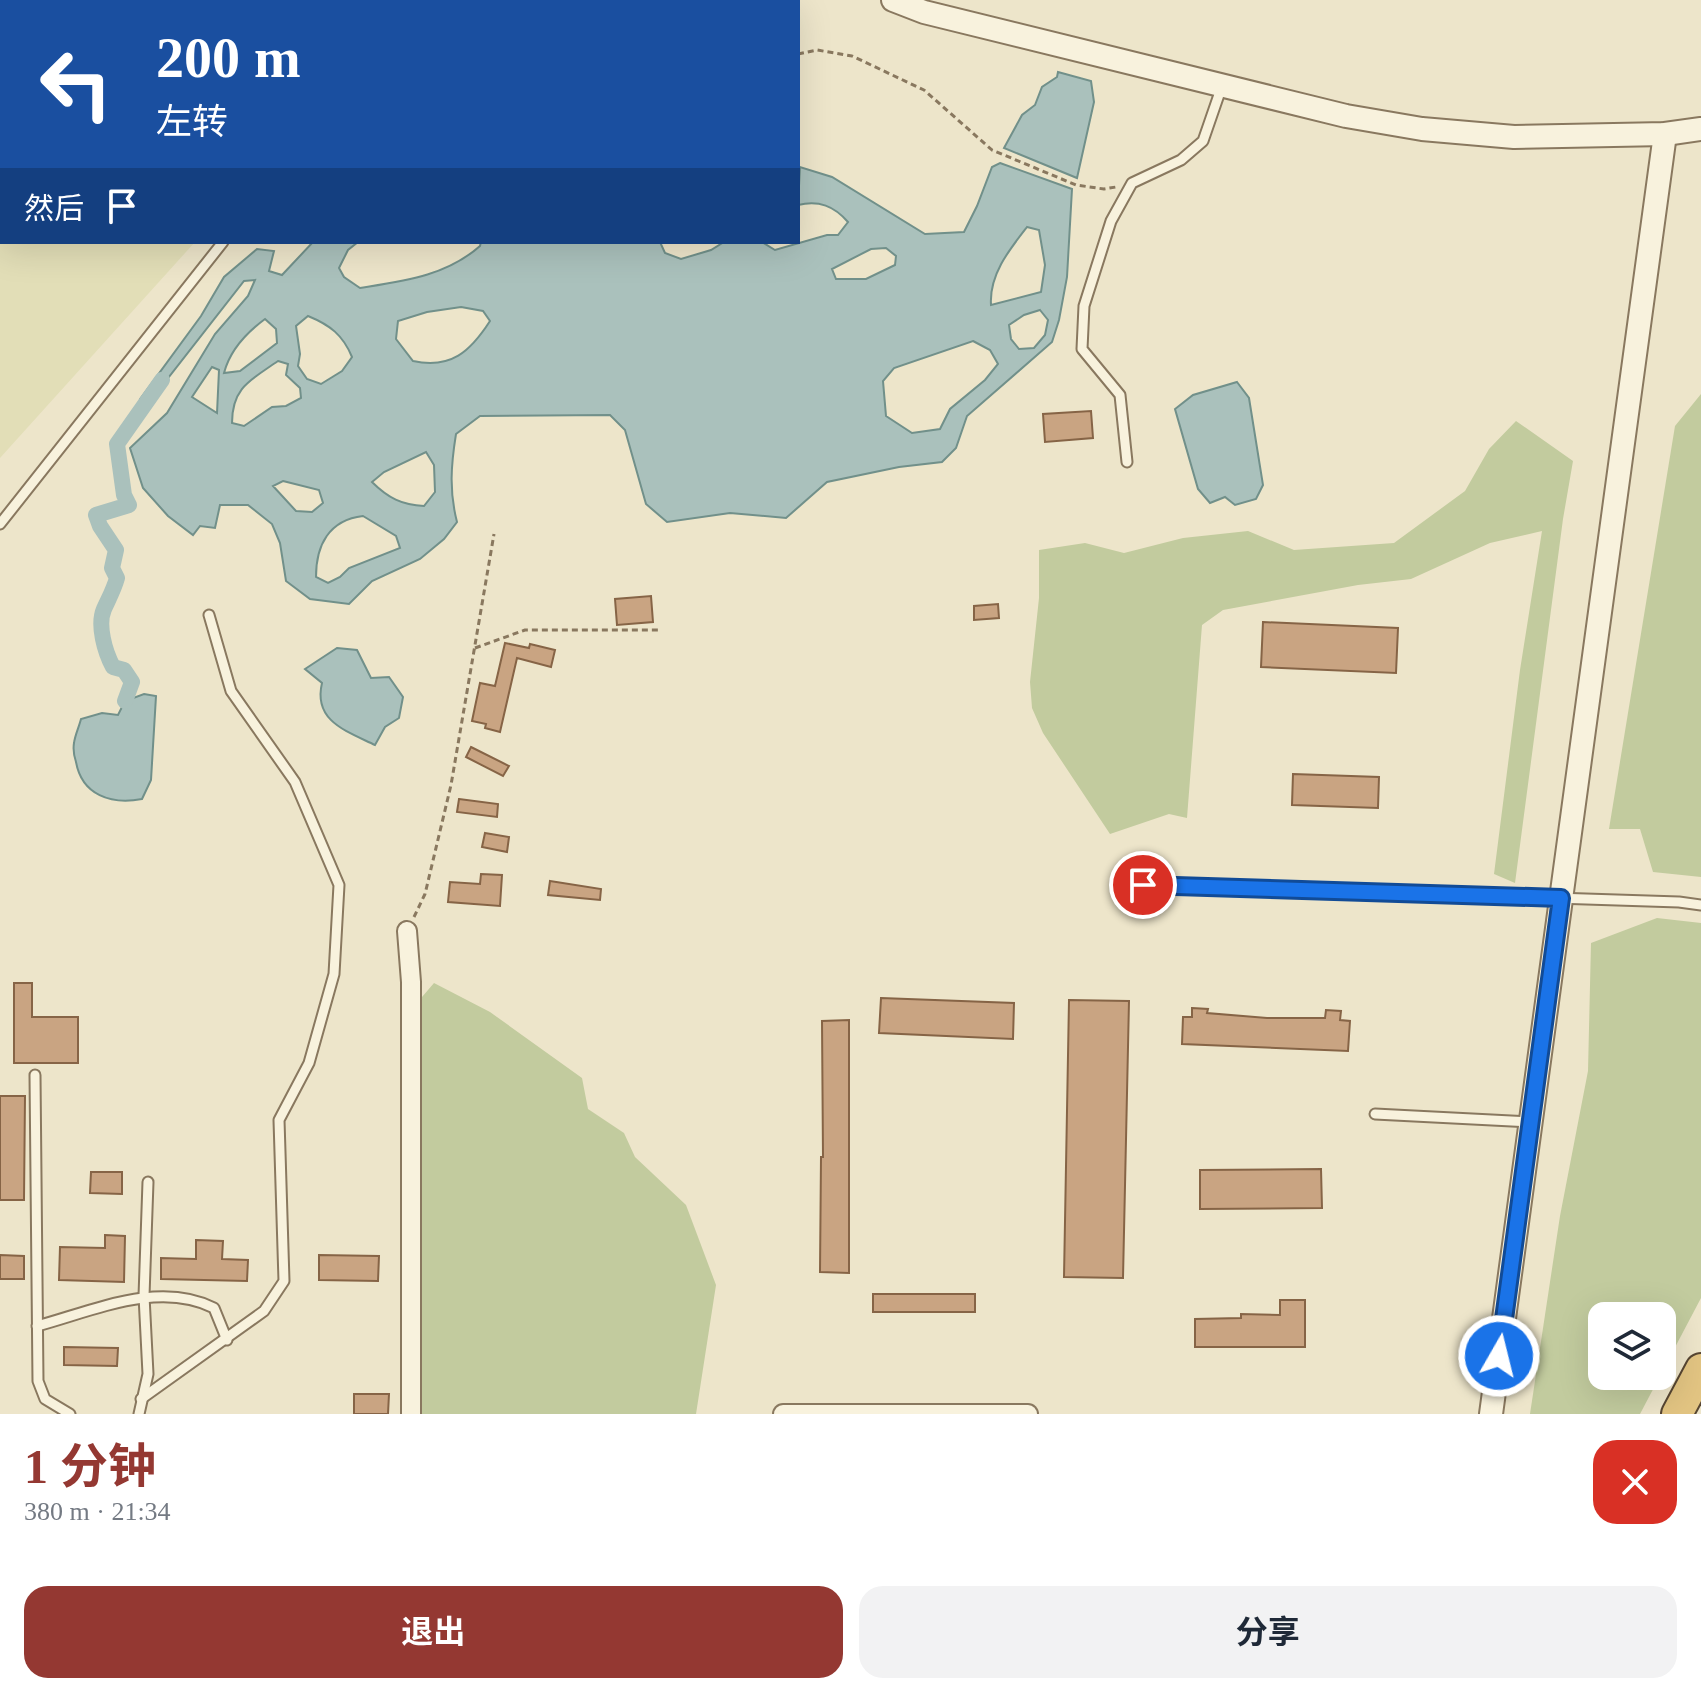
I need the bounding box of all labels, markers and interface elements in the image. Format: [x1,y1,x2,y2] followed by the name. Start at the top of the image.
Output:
[156,27,301,89] text: 200 m
[24,32,128,136] icon: left
[156,102,228,142] text: 左转
[100,184,144,228] icon: arrive
[24,192,84,225] text: 然后
[1109,851,1177,919] pin
[1121,863,1165,907] icon: arrive
[1588,1302,1676,1390] map controls
[1588,1302,1676,1390] button: layers
[1457,1314,1541,1398] position arrow
[24,1440,156,1493] text: 1 分钟
[1593,1440,1677,1524] button: close
[24,1497,171,1526] text: 380 m · 21:34
[24,1586,843,1678] button: 退出
[859,1586,1677,1678] button: 分享

